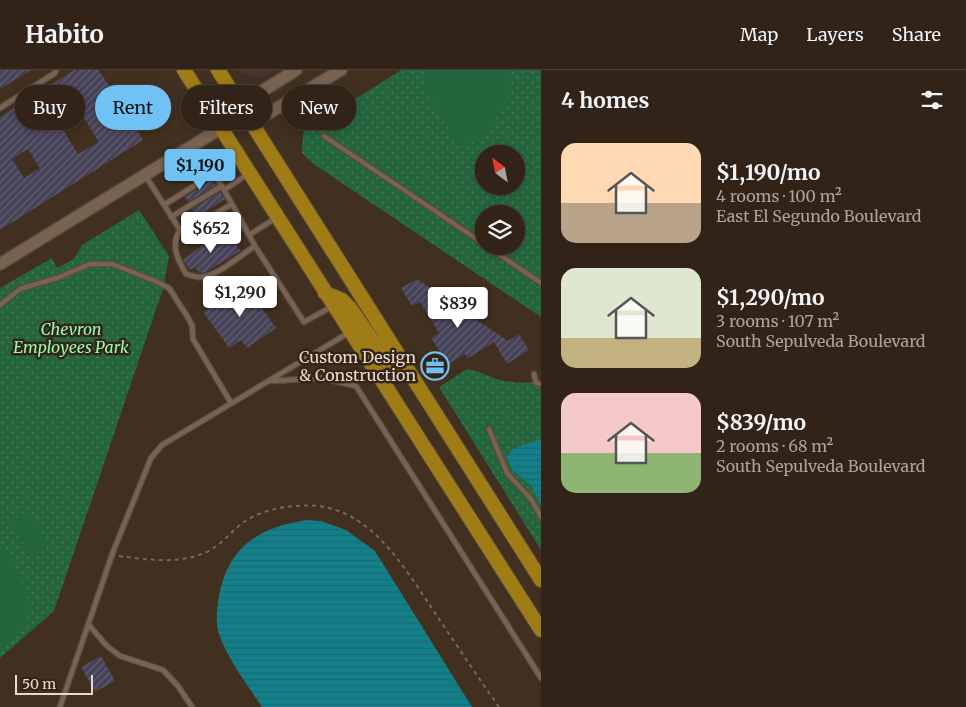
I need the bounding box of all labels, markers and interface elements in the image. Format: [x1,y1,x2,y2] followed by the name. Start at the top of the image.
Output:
[25,19,104,50] text: Habito
[740,23,778,46] text: Map
[806,23,864,46] text: Layers
[892,23,941,46] text: Share
[15,85,85,130] chip: Buy
[95,85,171,130] chip: Rent
[181,85,272,130] chip: Filters
[282,85,356,130] chip: New
[918,86,946,114] icon: filters
[561,87,649,114] text: 4 homes
[475,145,525,195] north arrow
[475,145,525,255] map controls
[159,148,241,191] pin: $1,190
[175,155,225,175] text: $1,190
[716,159,821,186] text: $1,190/mo
[601,163,661,223] icon: home
[716,186,842,206] text: 4 rooms · 100 m²
[475,205,525,255] button: layers
[716,206,921,226] text: East El Segundo Boulevard
[181,212,241,254] pin: $652
[192,218,230,238] text: $652
[199,276,281,318] pin: $1,290
[214,282,266,302] text: $1,290
[716,284,824,311] text: $1,290/mo
[428,286,488,329] pin: $839
[601,288,661,348] icon: home
[439,293,477,313] text: $839
[716,311,839,331] text: 3 rooms · 107 m²
[13,319,129,357] park label: Chevron Employees Park
[716,331,926,351] text: South Sepulveda Boulevard
[299,347,416,385] place label: Custom Design & Construction
[420,351,450,381] office icon: Custom Design & Construction
[716,409,806,436] text: $839/mo
[601,413,661,473] icon: home
[716,436,833,456] text: 2 rooms · 68 m²
[716,456,926,476] text: South Sepulveda Boulevard
[15,672,92,695] scale bar
[22,675,56,693] text: 50 m

